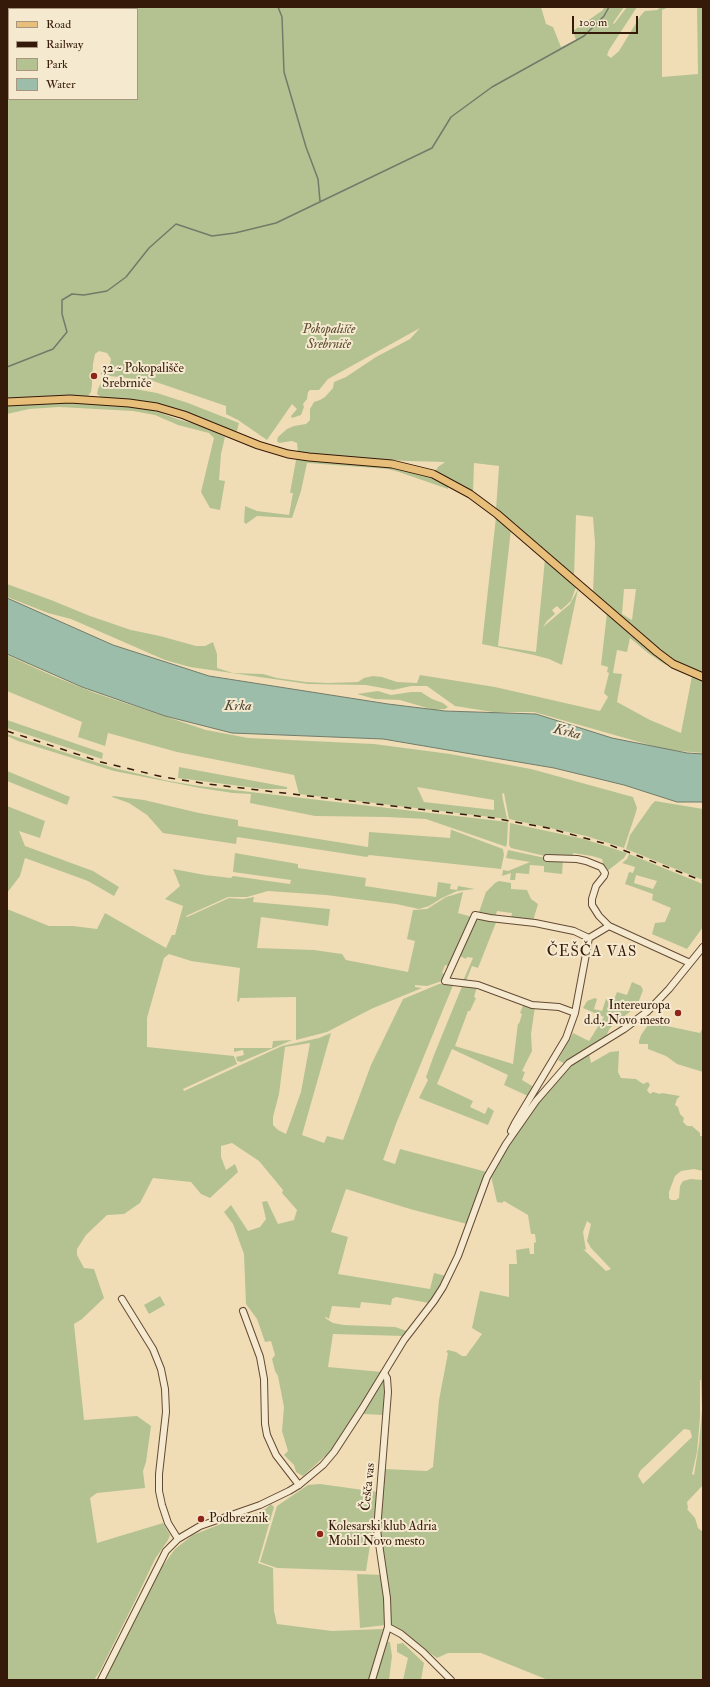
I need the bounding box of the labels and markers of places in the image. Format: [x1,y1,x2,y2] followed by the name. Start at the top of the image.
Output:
[102,361,184,392] place label: 32 ~ Pokopališče Srebrniče
[89,371,99,381] marker: 32 ~ Pokopališče Srebrniče
[584,998,670,1029] place label: Intereuropa d.d., Novo mesto
[673,1008,683,1018] marker: Intereuropa d.d., Novo mesto
[209,1511,268,1527] place label: Podbreznik
[196,1514,206,1524] marker: Podbreznik
[328,1519,437,1550] place label: Kolesarski klub Adria Mobil Novo mesto
[315,1529,325,1539] marker: Kolesarski klub Adria Mobil Novo mesto

